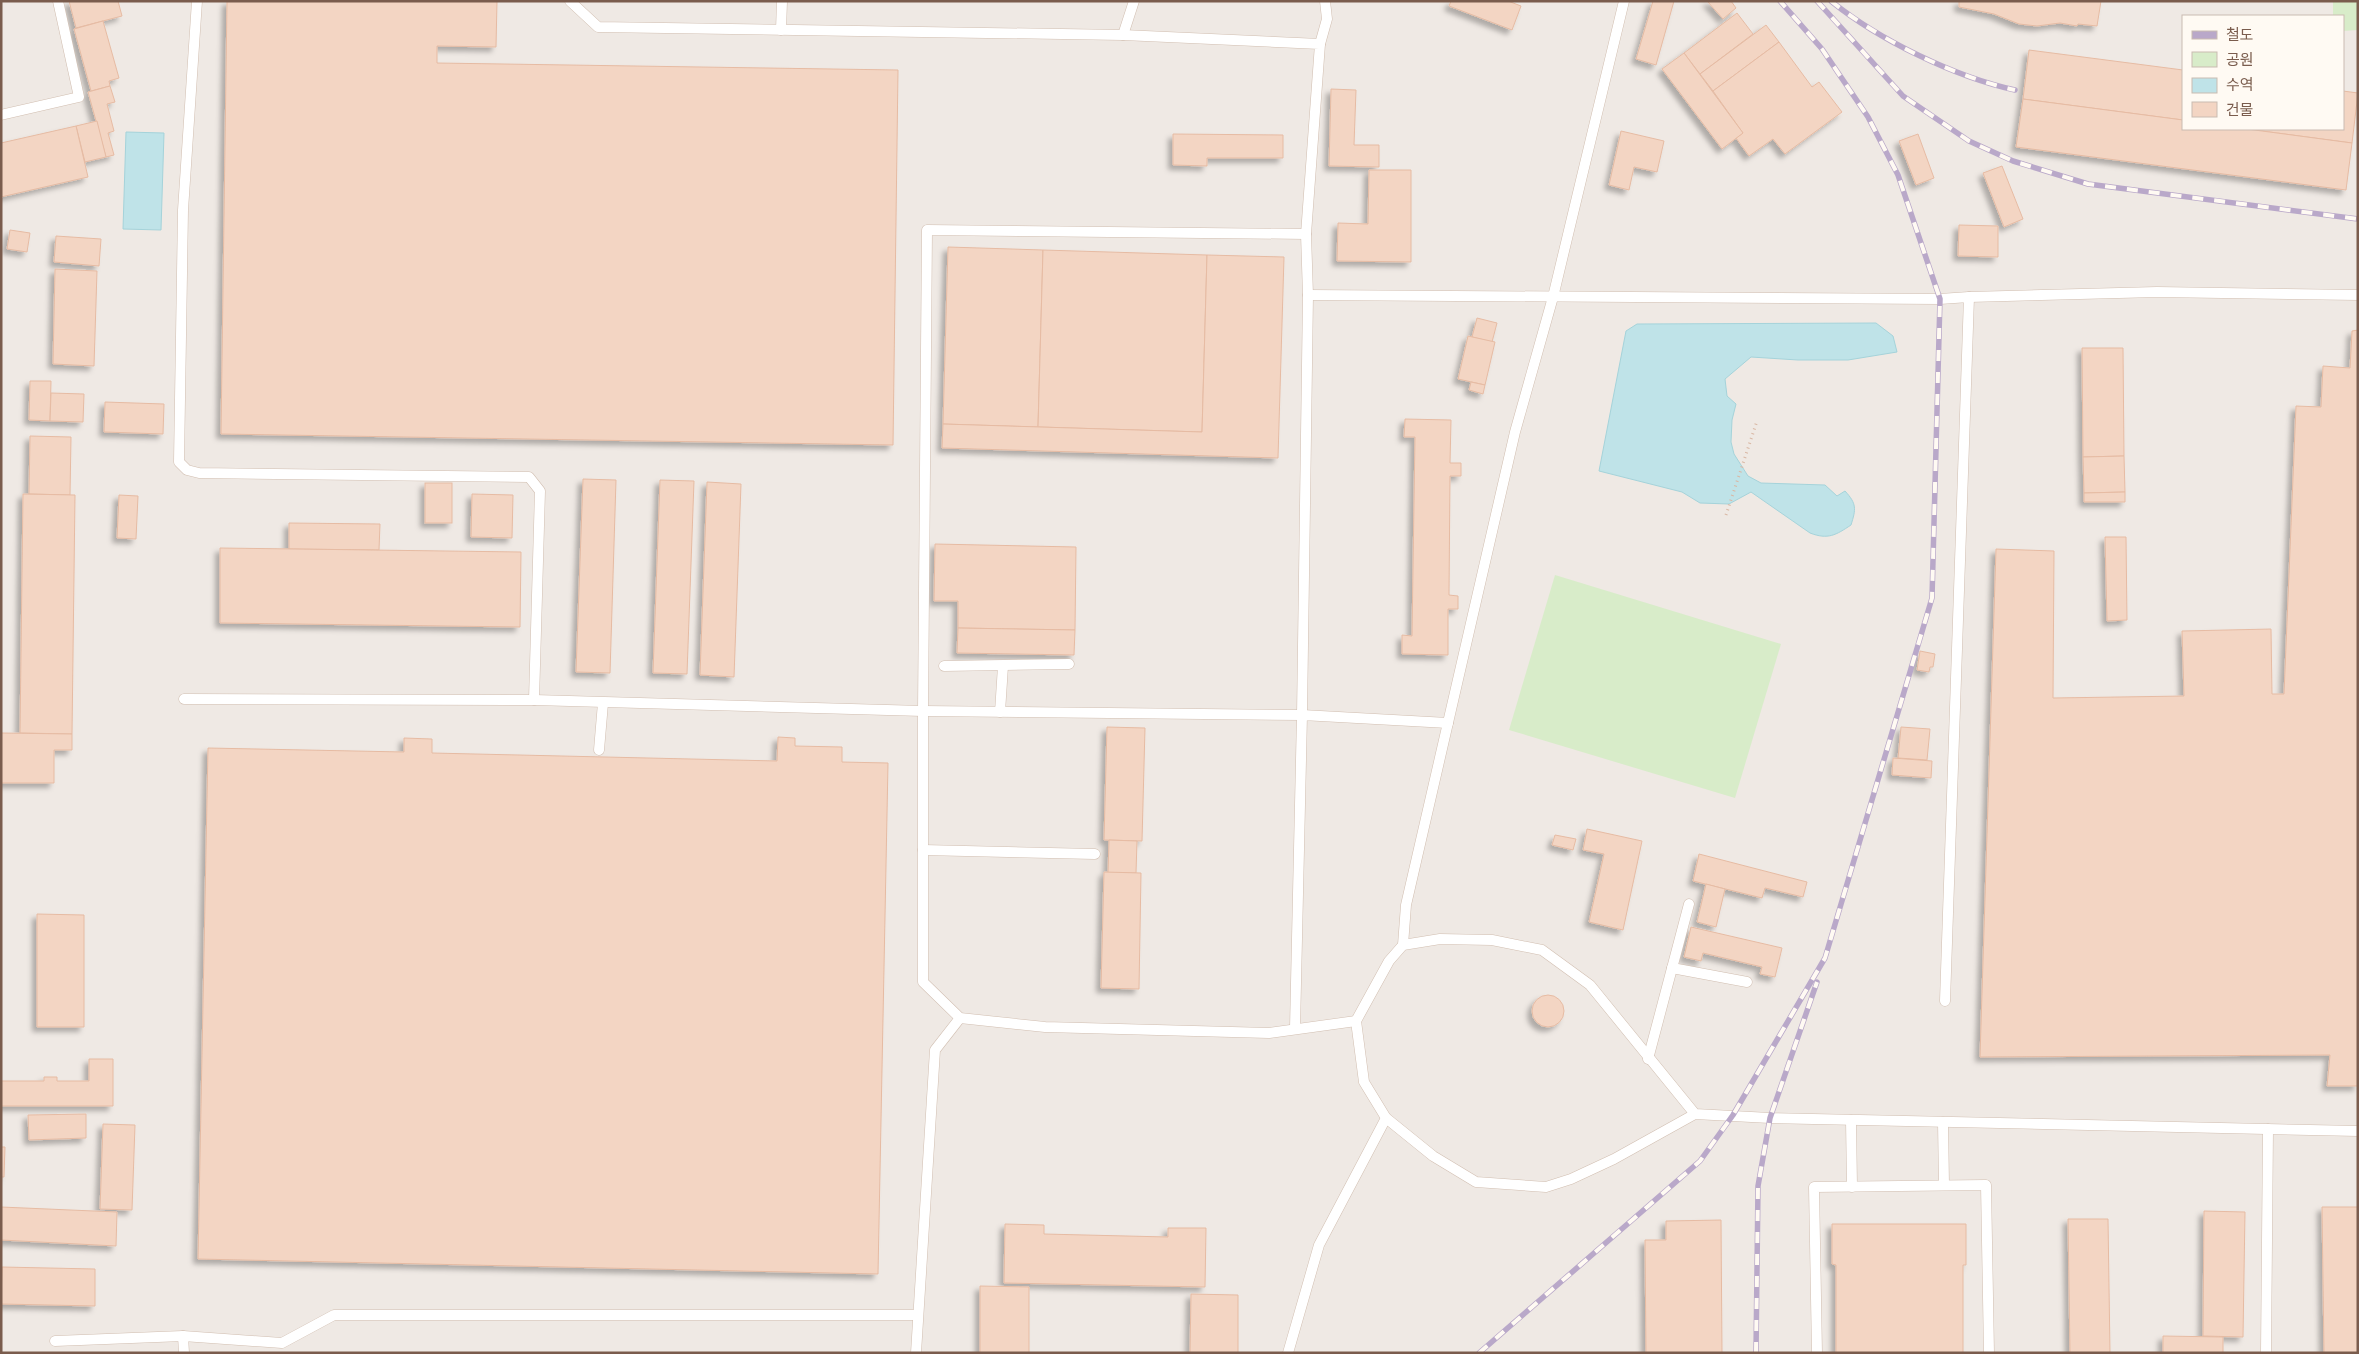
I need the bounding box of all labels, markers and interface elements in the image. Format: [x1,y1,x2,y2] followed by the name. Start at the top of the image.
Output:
[2182,15,2344,130] legend
[2226,27,2254,43] text: 철도
[2226,52,2254,68] text: 공원
[2226,77,2254,93] text: 수역
[2226,102,2254,118] text: 건물

